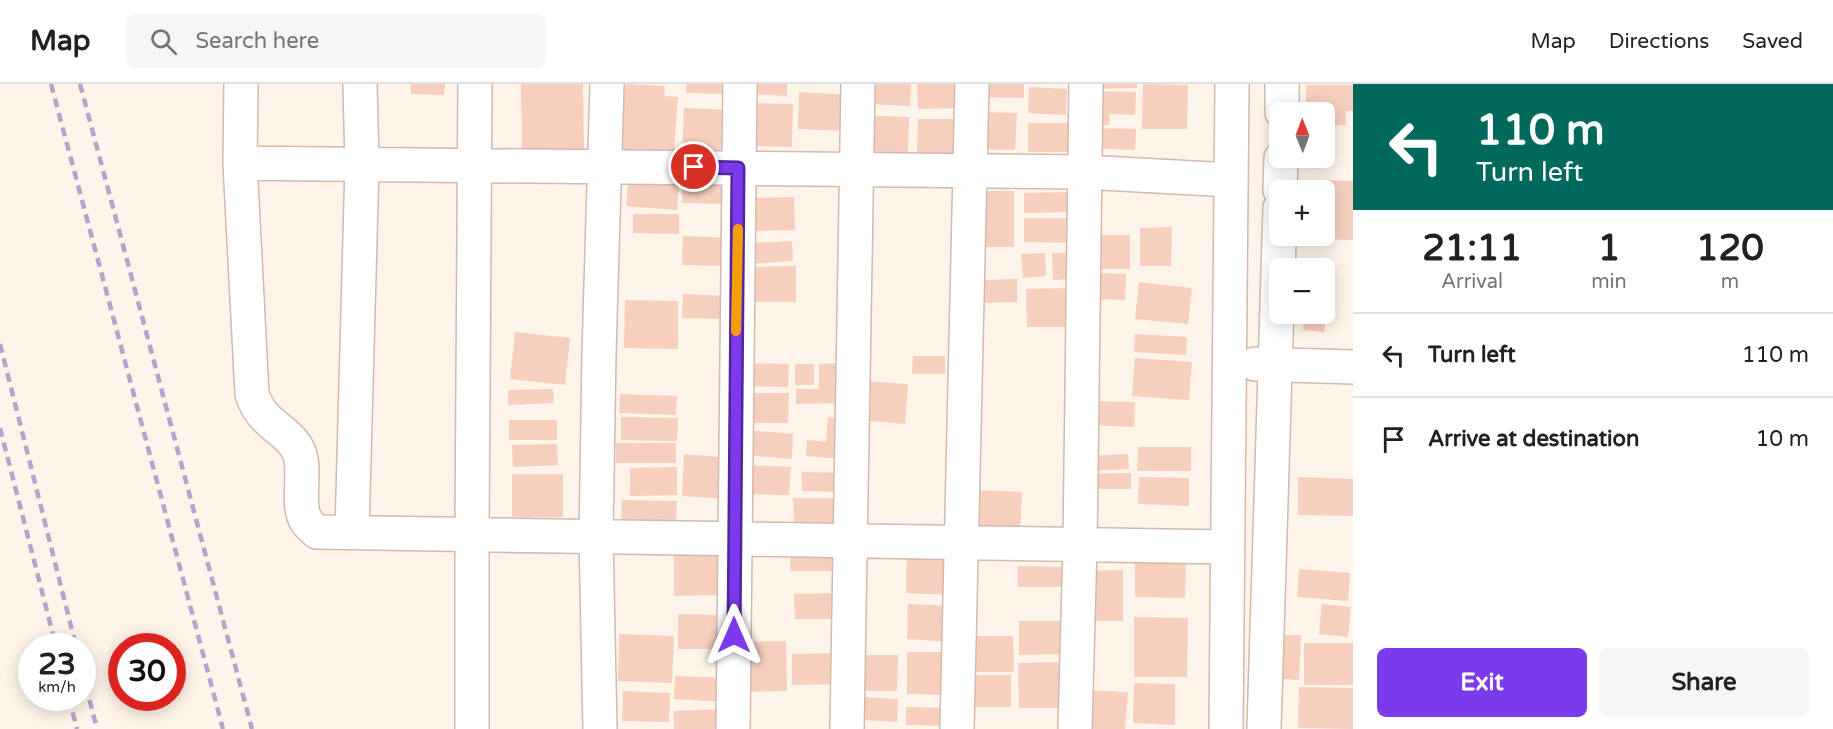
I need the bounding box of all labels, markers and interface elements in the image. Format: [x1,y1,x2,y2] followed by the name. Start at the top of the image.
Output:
[126,14,546,68] search box
[30,24,90,58] text: Map
[147,25,180,58] icon: search
[195,28,319,54] text: Search here
[1530,29,1576,54] text: Map
[1609,29,1709,54] text: Directions
[1742,29,1803,54] text: Saved
[1269,102,1335,168] north arrow
[1269,102,1335,324] map controls
[1476,105,1605,156] text: 110 m
[1377,108,1455,186] icon: left
[668,141,719,192] pin
[677,150,710,183] icon: arrive
[1476,156,1583,189] text: Turn left
[1269,180,1335,246] button: +
[1422,227,1522,270] text: 21:11
[1598,227,1620,270] text: 1
[1696,227,1764,270] text: 120
[1269,258,1335,324] button: −
[1441,270,1503,294] text: Arrival
[1591,270,1627,294] text: min
[1721,270,1739,294] text: m
[1377,339,1410,372] icon: left
[1428,342,1516,368] text: Turn left
[1742,342,1809,368] text: 110 m
[1377,423,1410,456] icon: arrive
[1428,426,1639,452] text: Arrive at destination
[1755,426,1809,452] text: 10 m
[702,603,766,667] position arrow
[108,633,186,711] speed limit sign: 30
[38,646,76,683] text: 23
[1377,648,1587,717] button: Exit
[1599,648,1809,717] button: Share
[38,678,76,696] text: km/h

